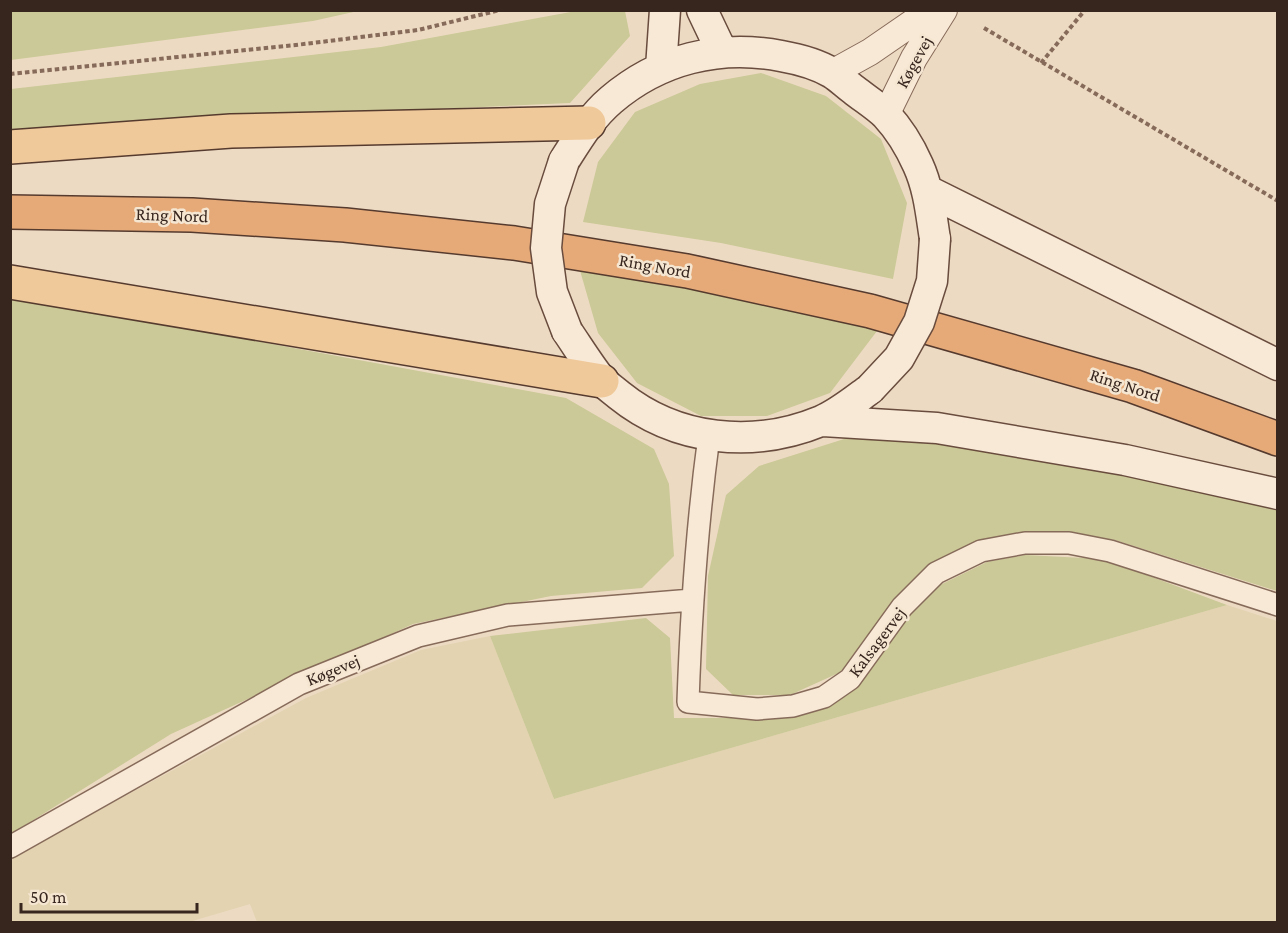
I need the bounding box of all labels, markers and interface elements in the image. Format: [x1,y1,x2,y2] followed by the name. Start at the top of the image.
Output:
[892,33,937,92] street label: Køgevej
[135,204,209,226] street label: Ring Nord
[618,250,693,282] street label: Ring Nord
[1087,364,1163,406] street label: Ring Nord
[844,603,910,681] street label: Kalsagervej
[303,650,363,691] street label: Køgevej
[21,876,196,914] scale bar
[30,887,67,907] text: 50 m

